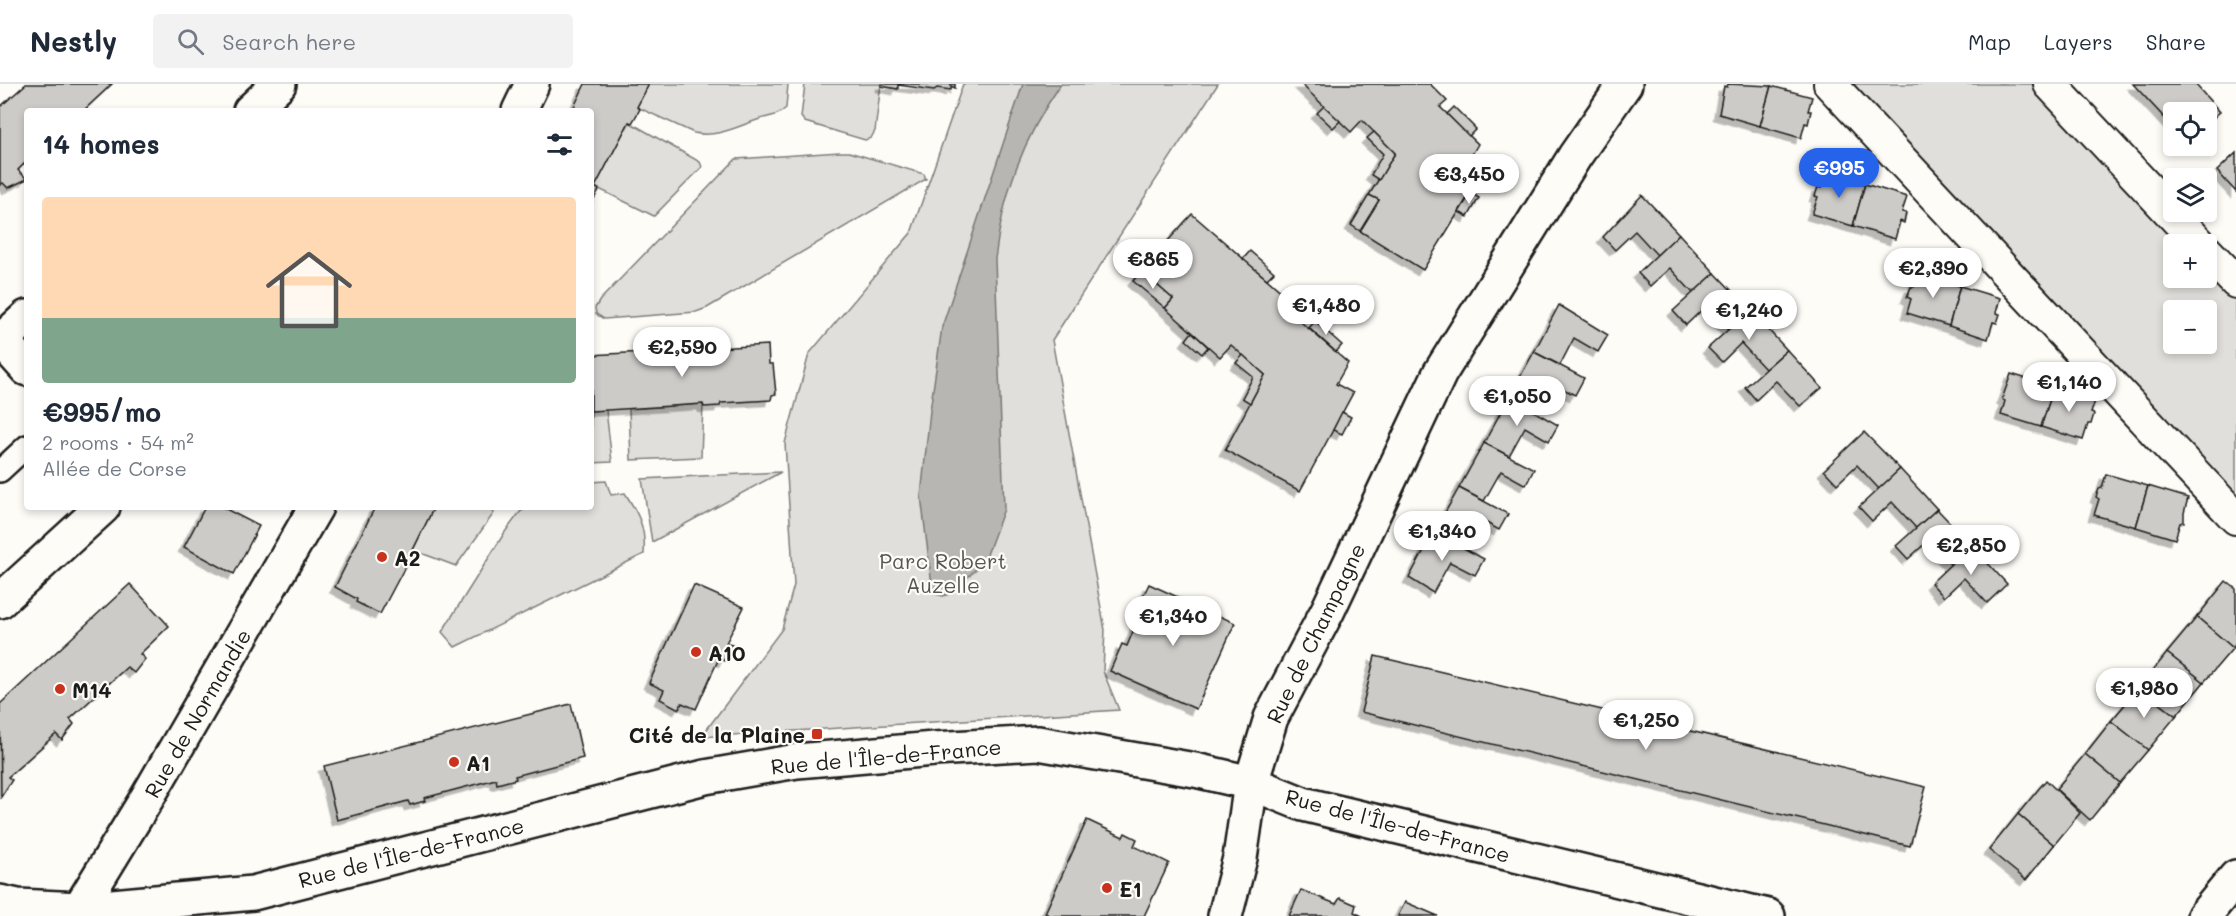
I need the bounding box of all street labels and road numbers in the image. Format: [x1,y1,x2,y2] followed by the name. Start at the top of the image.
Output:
[1260,538,1370,728] street label: Rue de Champagne
[138,624,256,802] street label: Rue de Normandie
[770,732,1002,780] street label: Rue de l'Île-de-France
[1283,782,1513,868] street label: Rue de l'Île-de-France
[295,811,527,893] street label: Rue de l'Île-de-France

